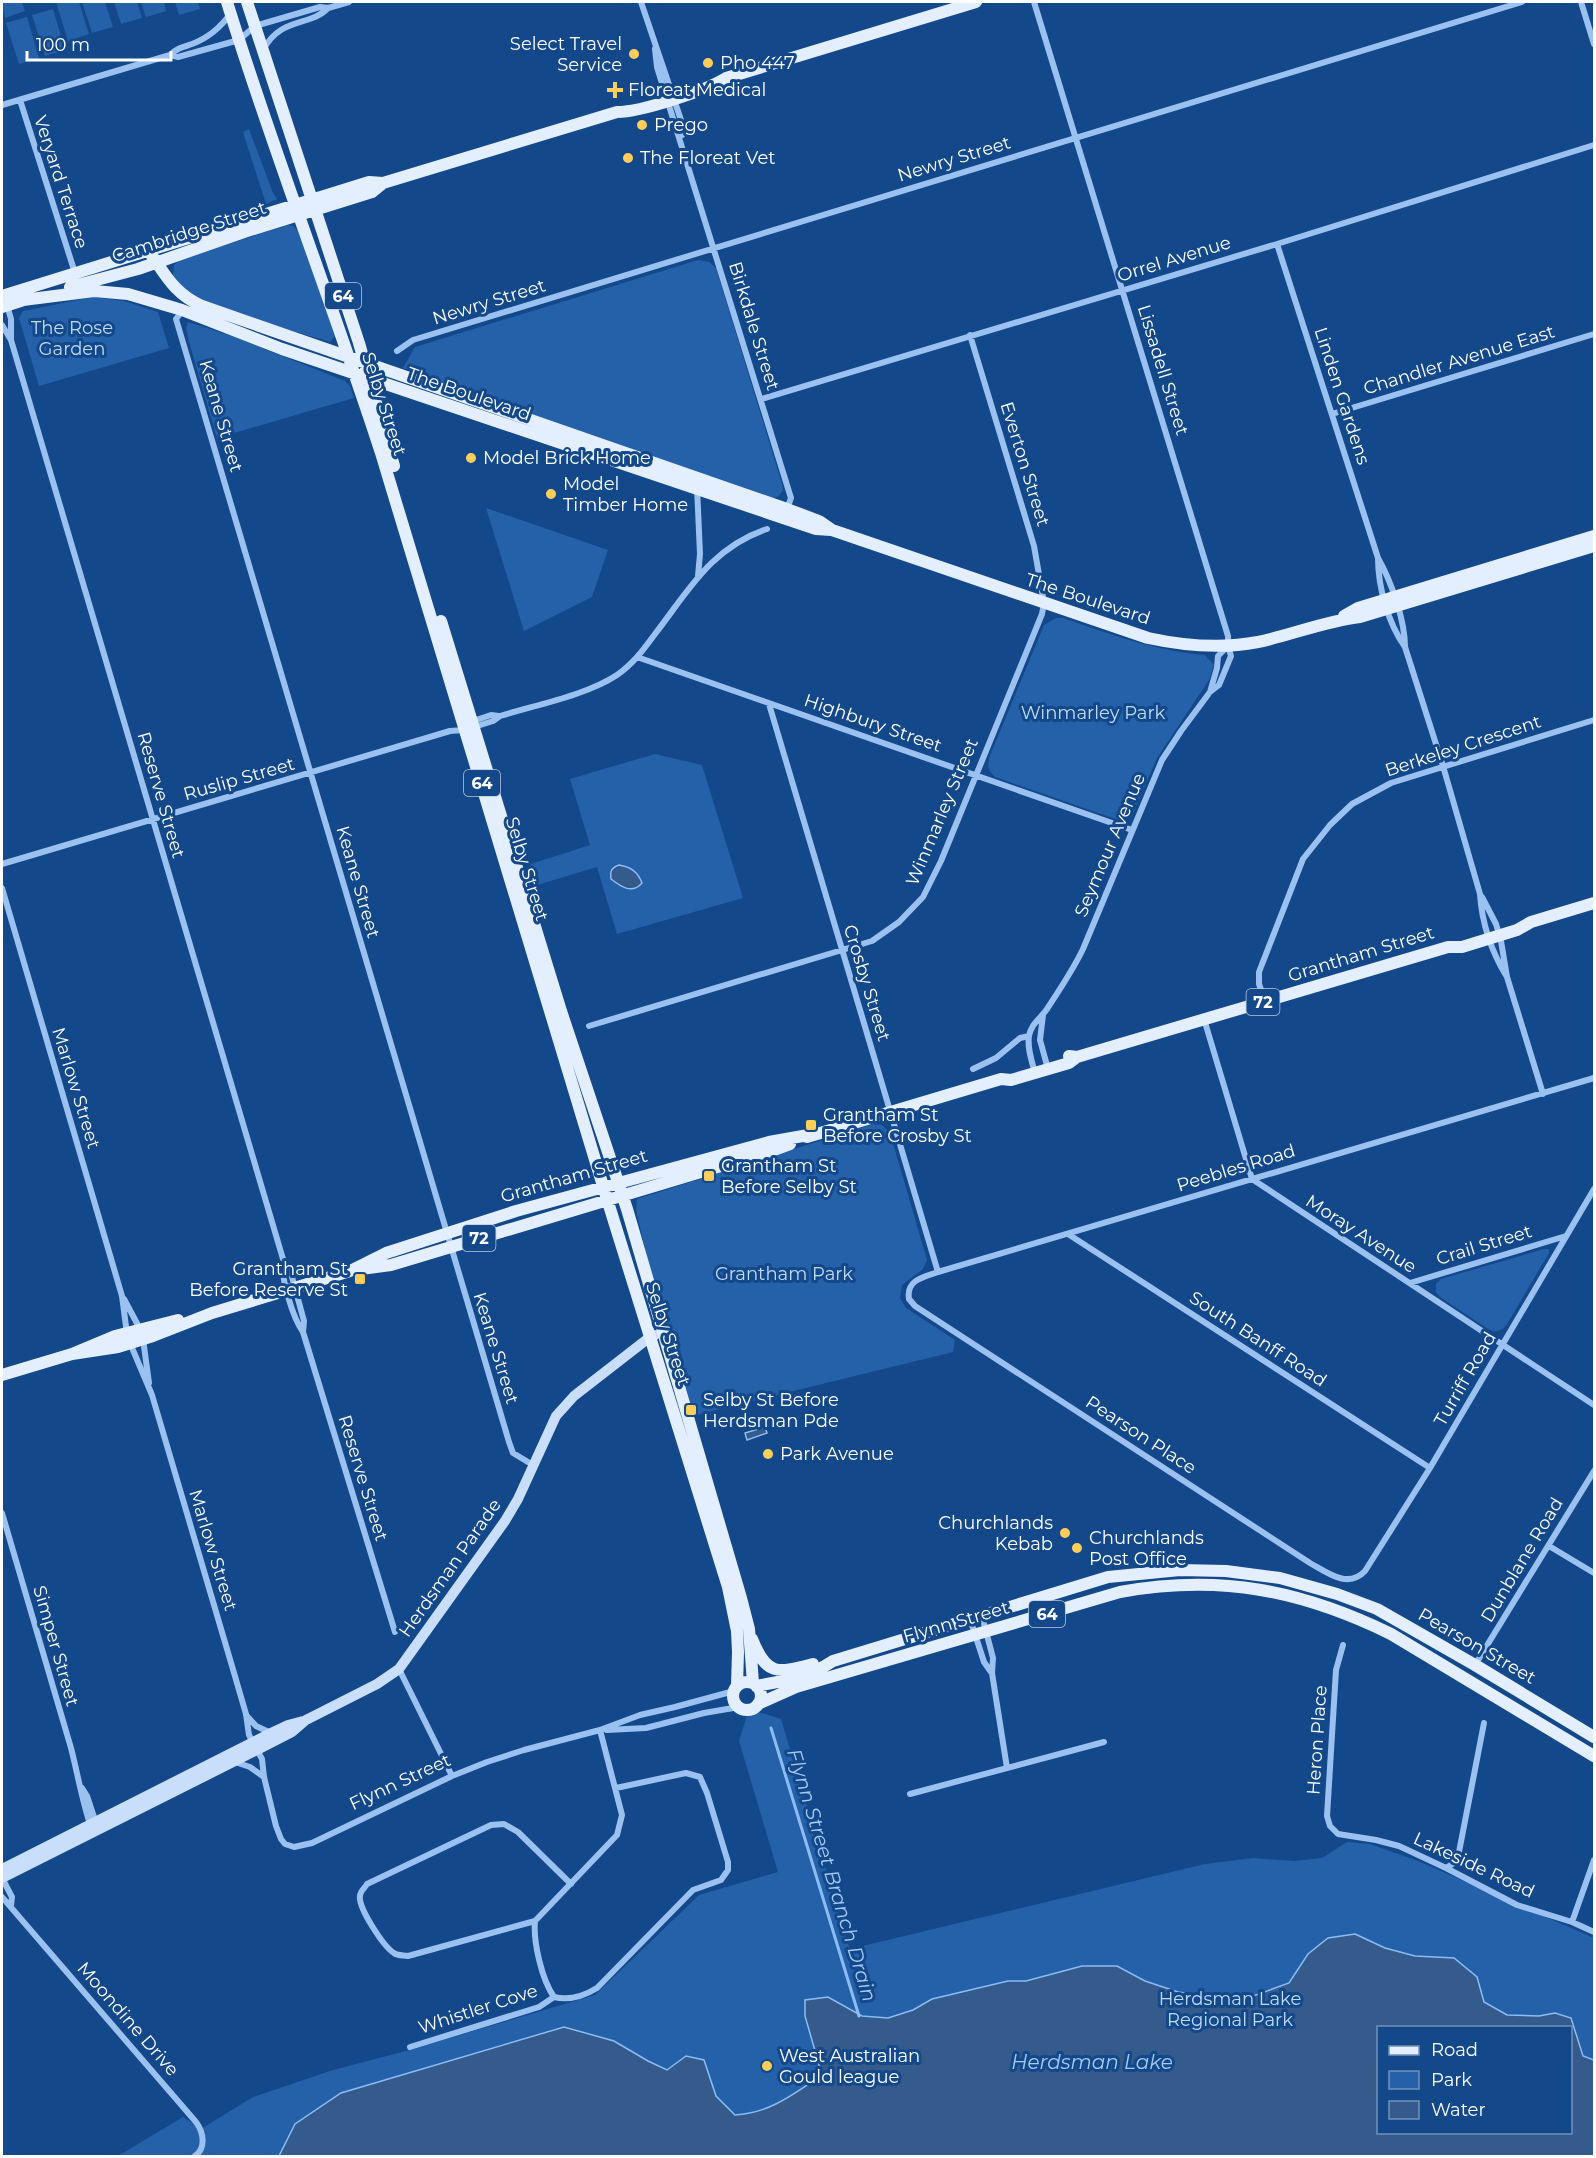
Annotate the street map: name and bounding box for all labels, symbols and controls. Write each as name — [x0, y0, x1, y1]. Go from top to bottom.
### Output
scale bar — [27, 24, 171, 62]
place label: Select Travel Service — [510, 33, 622, 76]
text: 100 m — [36, 34, 90, 56]
marker: Select Travel Service — [627, 47, 641, 61]
place label: Pho 447 — [720, 52, 795, 74]
marker: Pho 447 — [701, 56, 715, 70]
place label: Floreat Medical — [628, 79, 766, 101]
marker: Floreat Medical — [606, 81, 624, 99]
street label: Veryard Terrace — [29, 113, 93, 251]
place label: Prego — [654, 114, 708, 136]
marker: Prego — [635, 118, 649, 132]
street label: Newry Street — [895, 131, 1013, 187]
place label: The Floreat Vet — [640, 147, 776, 169]
marker: The Floreat Vet — [621, 151, 635, 165]
street label: Cambridge Street — [109, 197, 269, 267]
street label: Orrel Avenue — [1115, 231, 1234, 287]
street label: Birkdale Street — [724, 259, 784, 393]
street label: Newry Street — [430, 274, 548, 330]
road number: 64 — [325, 283, 361, 309]
street label: Lissadell Street — [1133, 302, 1193, 438]
park label: The Rose Garden — [31, 317, 113, 360]
street label: Chandler Avenue East — [1361, 320, 1557, 400]
street label: Linden Gardens — [1309, 325, 1375, 468]
street label: Selby Street — [357, 349, 411, 459]
street label: Keane Street — [194, 357, 248, 475]
street label: The Boulevard — [404, 362, 534, 426]
street label: Everton Street — [996, 399, 1054, 529]
place label: Model Brick Home — [483, 447, 651, 469]
marker: Model Brick Home — [464, 451, 478, 465]
place label: Model Timber Home — [563, 473, 688, 516]
marker: Model Timber Home — [544, 487, 558, 501]
street label: The Boulevard — [1023, 568, 1153, 630]
street label: Highbury Street — [801, 689, 945, 757]
park label: Winmarley Park — [1021, 702, 1166, 724]
street label: Berkeley Crescent — [1382, 710, 1544, 782]
street label: Reserve Street — [132, 729, 190, 861]
street label: Winmarley Street — [901, 735, 983, 889]
street label: Ruslip Street — [181, 753, 297, 805]
road number: 64 — [464, 770, 500, 796]
street label: Seymour Avenue — [1070, 770, 1150, 920]
street label: Selby Street — [501, 814, 553, 924]
street label: Keane Street — [331, 823, 385, 941]
street label: Grantham Street — [1285, 921, 1437, 987]
street label: Crosby Street — [839, 922, 895, 1044]
road number: 72 — [1246, 989, 1280, 1015]
street label: Marlow Street — [47, 1025, 105, 1151]
place label: Grantham St Before Crosby St — [823, 1104, 972, 1147]
marker: Grantham St Before Crosby St — [804, 1118, 818, 1132]
street label: Peebles Road — [1174, 1140, 1298, 1196]
street label: Grantham Street — [498, 1145, 650, 1207]
place label: Grantham St Before Selby St — [721, 1155, 857, 1198]
marker: Grantham St Before Selby St — [702, 1169, 716, 1183]
street label: Moray Avenue — [1301, 1190, 1421, 1278]
street label: Crail Street — [1434, 1220, 1534, 1270]
road number: 72 — [462, 1225, 496, 1251]
place label: Grantham St Before Reserve St — [189, 1258, 348, 1301]
park label: Grantham Park — [715, 1263, 853, 1285]
marker: Grantham St Before Reserve St — [353, 1272, 367, 1286]
street label: Selby Street — [641, 1279, 695, 1389]
street label: South Banff Road — [1185, 1286, 1331, 1392]
street label: Keane Street — [469, 1289, 523, 1407]
street label: Turriff Road — [1429, 1328, 1501, 1430]
place label: Selby St Before Herdsman Pde — [703, 1389, 839, 1432]
street label: Pearson Place — [1082, 1391, 1200, 1479]
marker: Selby St Before Herdsman Pde — [684, 1403, 698, 1417]
street label: Reserve Street — [333, 1412, 393, 1544]
place label: Park Avenue — [780, 1443, 894, 1465]
marker: Park Avenue — [761, 1447, 775, 1461]
street label: Marlow Street — [184, 1487, 242, 1613]
street label: Dunblane Road — [1476, 1494, 1568, 1626]
street label: Herdsman Parade — [394, 1495, 506, 1641]
place label: Churchlands Kebab — [938, 1512, 1053, 1555]
marker: Churchlands Kebab — [1058, 1526, 1072, 1540]
place label: Churchlands Post Office — [1089, 1527, 1204, 1570]
marker: Churchlands Post Office — [1070, 1541, 1084, 1555]
street label: Simper Street — [28, 1583, 84, 1709]
street label: Flynn Street — [900, 1596, 1012, 1648]
road number: 64 — [1029, 1601, 1065, 1627]
street label: Pearson Street — [1414, 1603, 1540, 1689]
street label: Heron Place — [1302, 1684, 1332, 1796]
water label: Flynn Street Branch Drain — [782, 1746, 882, 2004]
street label: Flynn Street — [346, 1749, 454, 1815]
street label: Lakeside Road — [1410, 1827, 1538, 1903]
street label: Moondine Drive — [72, 1957, 184, 2081]
street label: Whistler Cove — [416, 1979, 541, 2039]
park label: Herdsman Lake Regional Park — [1159, 1988, 1301, 2031]
legend — [1377, 2026, 1572, 2134]
text: Road — [1431, 2039, 1478, 2061]
place label: West Australian Gould league — [779, 2045, 920, 2088]
water label: Herdsman Lake — [1011, 2050, 1173, 2074]
marker: West Australian Gould league — [760, 2059, 774, 2073]
text: Park — [1431, 2069, 1472, 2091]
text: Water — [1431, 2099, 1486, 2121]

